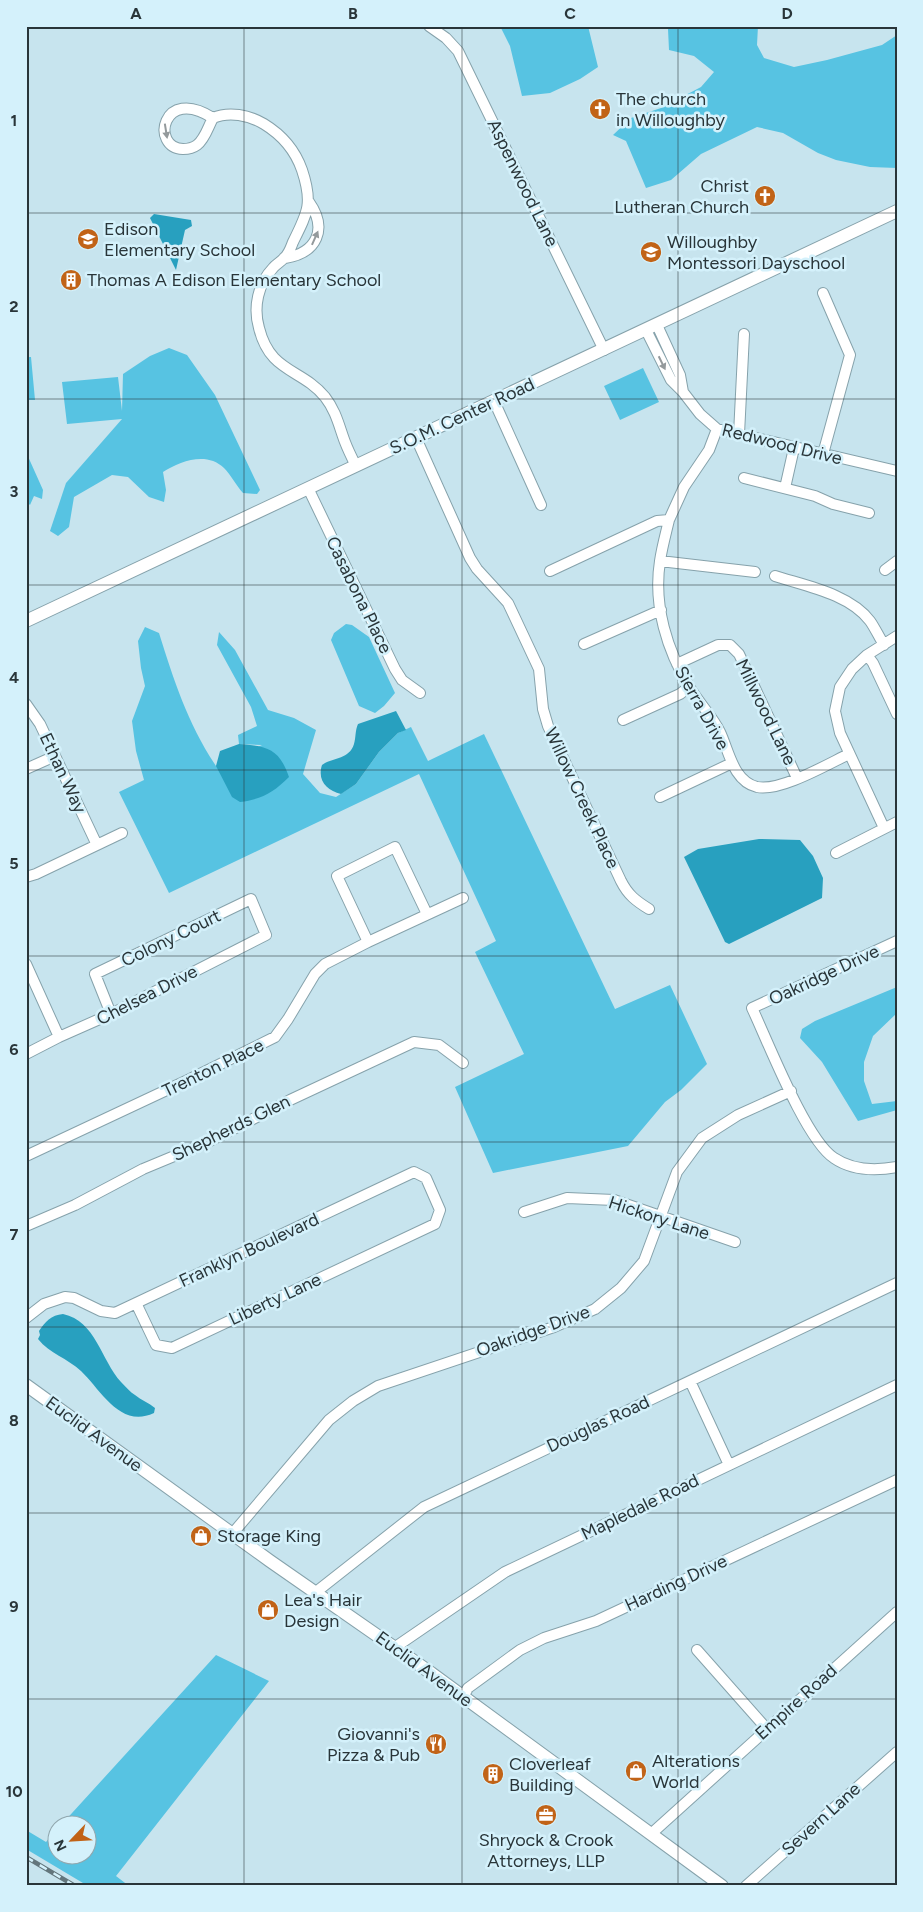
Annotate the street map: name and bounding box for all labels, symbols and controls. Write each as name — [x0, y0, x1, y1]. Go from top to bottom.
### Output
text: A — [130, 4, 142, 23]
text: B — [348, 4, 358, 23]
text: C — [564, 4, 576, 23]
text: D — [781, 4, 793, 23]
place label: The church in Willoughby — [616, 88, 725, 131]
church icon: The church in Willoughby — [588, 97, 612, 121]
text: 1 — [11, 111, 17, 130]
street label: Aspenwood Lane — [483, 116, 563, 251]
one-way arrow — [162, 124, 170, 140]
place label: Christ Lutheran Church — [614, 175, 749, 218]
church icon: Christ Lutheran Church — [753, 184, 777, 208]
place label: Edison Elementary School — [104, 218, 255, 261]
school or university icon: Edison Elementary School — [76, 227, 100, 251]
one-way arrow — [311, 230, 320, 245]
place label: Willoughby Montessori Dayschool — [667, 231, 845, 274]
school or university icon: Willoughby Montessori Dayschool — [639, 240, 663, 264]
building icon: Thomas A Edison Elementary School — [59, 268, 83, 292]
place label: Thomas A Edison Elementary School — [87, 269, 381, 291]
text: 2 — [9, 297, 19, 316]
one-way arrow — [658, 355, 666, 370]
street label: S.O.M. Center Road — [386, 373, 538, 459]
street label: Redwood Drive — [720, 418, 845, 470]
text: 3 — [10, 482, 19, 501]
street label: Casabona Place — [321, 533, 397, 657]
street label: Millwood Lane — [731, 655, 801, 769]
street label: Sierra Drive — [670, 662, 734, 754]
text: 4 — [9, 668, 19, 687]
street label: Willow Creek Place — [540, 724, 624, 872]
street label: Ethan Way — [35, 729, 91, 817]
text: 5 — [9, 854, 19, 873]
street label: Colony Court — [118, 904, 225, 972]
street label: Oakridge Drive — [765, 940, 883, 1010]
street label: Chelsea Drive — [93, 960, 201, 1030]
street label: Trenton Place — [159, 1034, 267, 1102]
text: 6 — [9, 1040, 19, 1059]
street label: Shepherds Glen — [168, 1090, 294, 1166]
street label: Hickory Lane — [606, 1191, 712, 1245]
street label: Franklyn Boulevard — [176, 1208, 322, 1292]
text: 7 — [10, 1225, 19, 1244]
street label: Liberty Lane — [225, 1268, 325, 1330]
street label: Oakridge Drive — [473, 1300, 593, 1362]
street label: Euclid Avenue — [41, 1391, 147, 1477]
street label: Douglas Road — [543, 1391, 653, 1457]
text: 8 — [9, 1411, 19, 1430]
street label: Mapledale Road — [578, 1469, 702, 1545]
shop icon: Storage King — [189, 1524, 213, 1548]
place label: Storage King — [217, 1525, 321, 1547]
street label: Harding Drive — [621, 1550, 731, 1616]
place label: Lea's Hair Design — [284, 1589, 362, 1632]
text: 9 — [9, 1597, 19, 1616]
shop icon: Lea's Hair Design — [256, 1598, 280, 1622]
street label: Euclid Avenue — [371, 1626, 477, 1712]
street label: Empire Road — [751, 1660, 841, 1744]
place label: Giovanni's Pizza & Pub — [327, 1723, 420, 1766]
restaurant icon: Giovanni's Pizza & Pub — [424, 1732, 448, 1756]
place label: Alterations World — [652, 1750, 740, 1793]
place label: Cloverleaf Building — [509, 1753, 591, 1796]
shop icon: Alterations World — [624, 1759, 648, 1783]
building icon: Cloverleaf Building — [481, 1762, 505, 1786]
street label: Severn Lane — [777, 1778, 865, 1860]
text: 10 — [5, 1782, 23, 1801]
office icon: Shryock & Crook Attorneys, LLP — [534, 1803, 558, 1827]
north arrow — [48, 1814, 98, 1864]
place label: Shryock & Crook Attorneys, LLP — [479, 1829, 614, 1872]
text: N — [51, 1837, 71, 1854]

